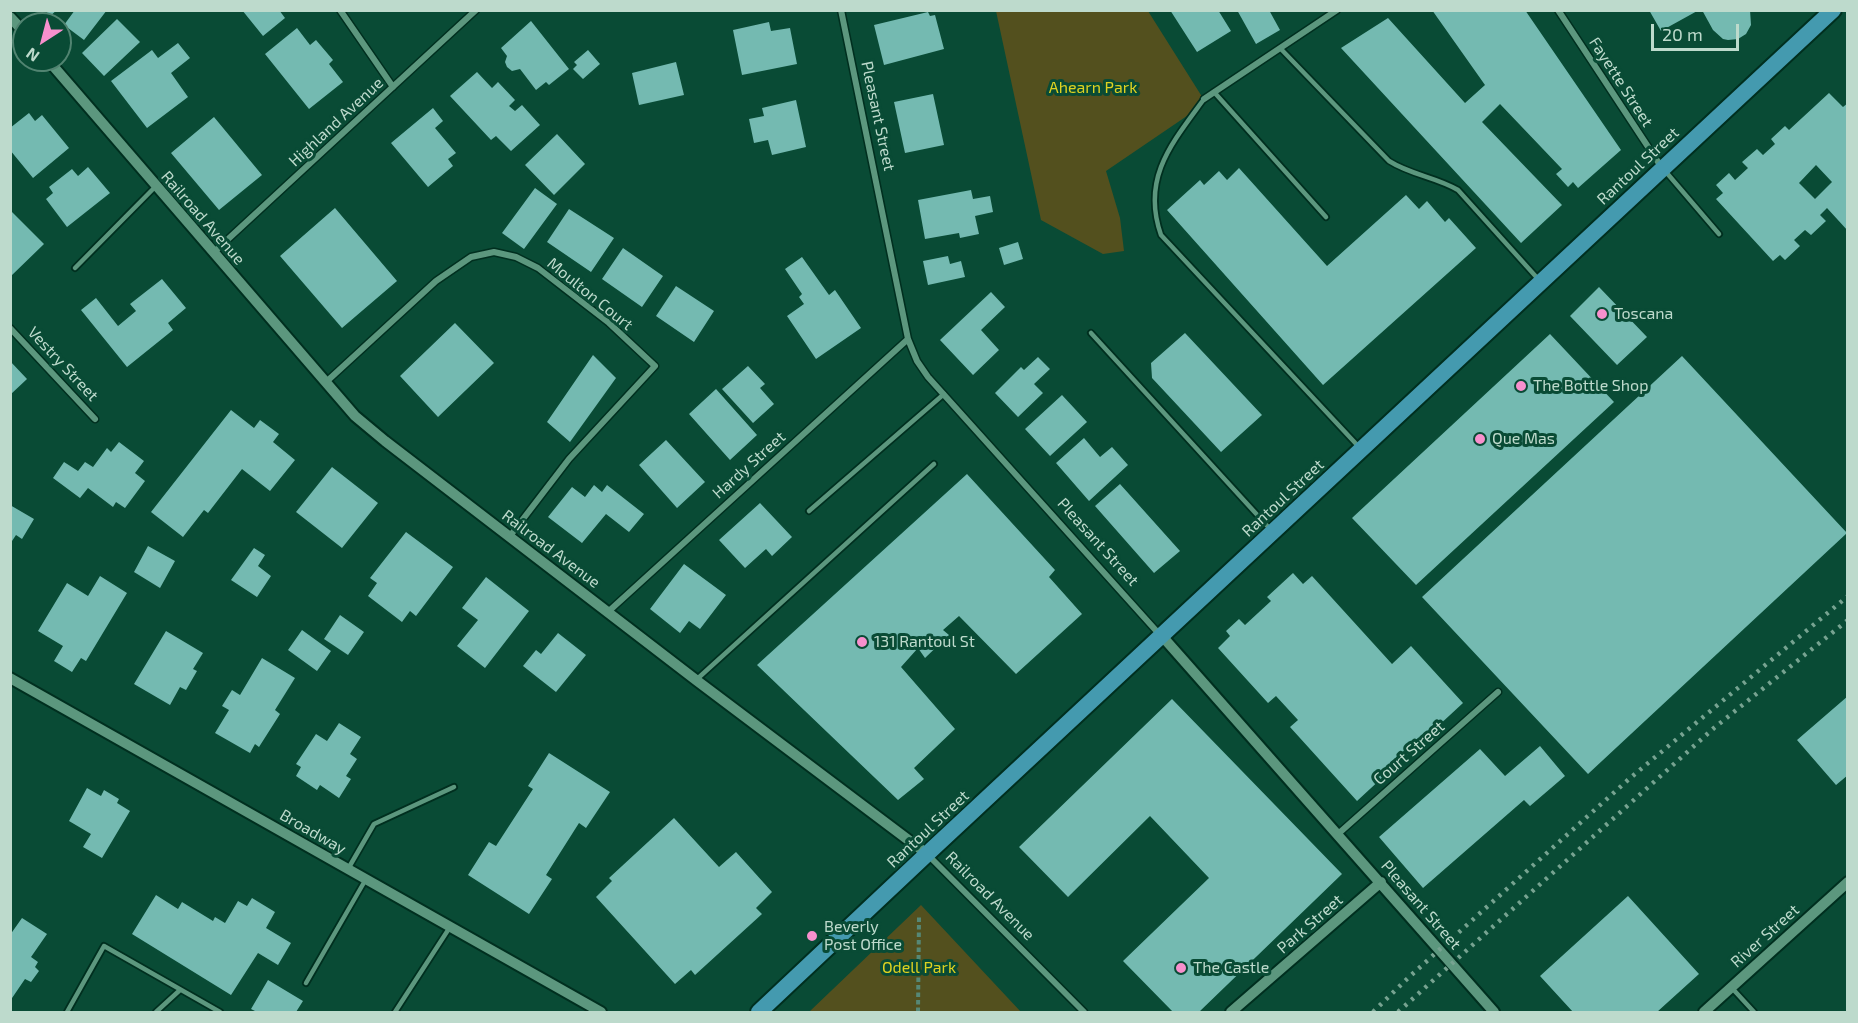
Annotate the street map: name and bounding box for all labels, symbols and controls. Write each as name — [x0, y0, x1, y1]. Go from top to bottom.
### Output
north arrow — [12, 12, 72, 72]
scale bar — [1654, 12, 1742, 50]
text: 20 m — [1662, 23, 1703, 45]
street label: Fayette Street — [1585, 34, 1657, 130]
text: N — [22, 44, 43, 66]
street label: Pleasant Street — [857, 59, 899, 173]
street label: Highland Avenue — [285, 73, 387, 171]
park label: Ahearn Park — [1049, 78, 1137, 98]
street label: Rantoul Street — [1593, 123, 1683, 209]
street label: Railroad Avenue — [157, 167, 249, 269]
street label: Moulton Court — [543, 254, 637, 334]
place label: Toscana — [1614, 304, 1673, 324]
marker: Toscana — [1595, 307, 1609, 321]
street label: Vestry Street — [24, 323, 102, 405]
place label: The Bottle Shop — [1533, 376, 1648, 396]
marker: The Bottle Shop — [1514, 379, 1528, 393]
street label: Hardy Street — [709, 427, 789, 503]
place label: Que Mas — [1492, 429, 1555, 449]
marker: Que Mas — [1473, 432, 1487, 446]
street label: Rantoul Street — [1238, 455, 1328, 541]
street label: Pleasant Street — [1053, 494, 1143, 590]
street label: Railroad Avenue — [498, 506, 604, 592]
place label: 131 Rantoul St — [874, 632, 975, 652]
marker: 131 Rantoul St — [855, 635, 869, 649]
street label: Court Street — [1370, 717, 1448, 789]
street label: Rantoul Street — [883, 786, 973, 872]
street label: Broadway — [276, 805, 350, 859]
street label: Railroad Avenue — [942, 848, 1038, 944]
street label: Pleasant Street — [1377, 856, 1465, 954]
street label: Park Street — [1273, 890, 1347, 958]
street label: River Street — [1727, 900, 1803, 972]
place label: Beverly Post Office — [824, 917, 902, 955]
marker: Beverly Post Office — [805, 929, 819, 943]
park label: Odell Park — [882, 958, 956, 978]
place label: The Castle — [1193, 958, 1269, 978]
marker: The Castle — [1174, 961, 1188, 975]

